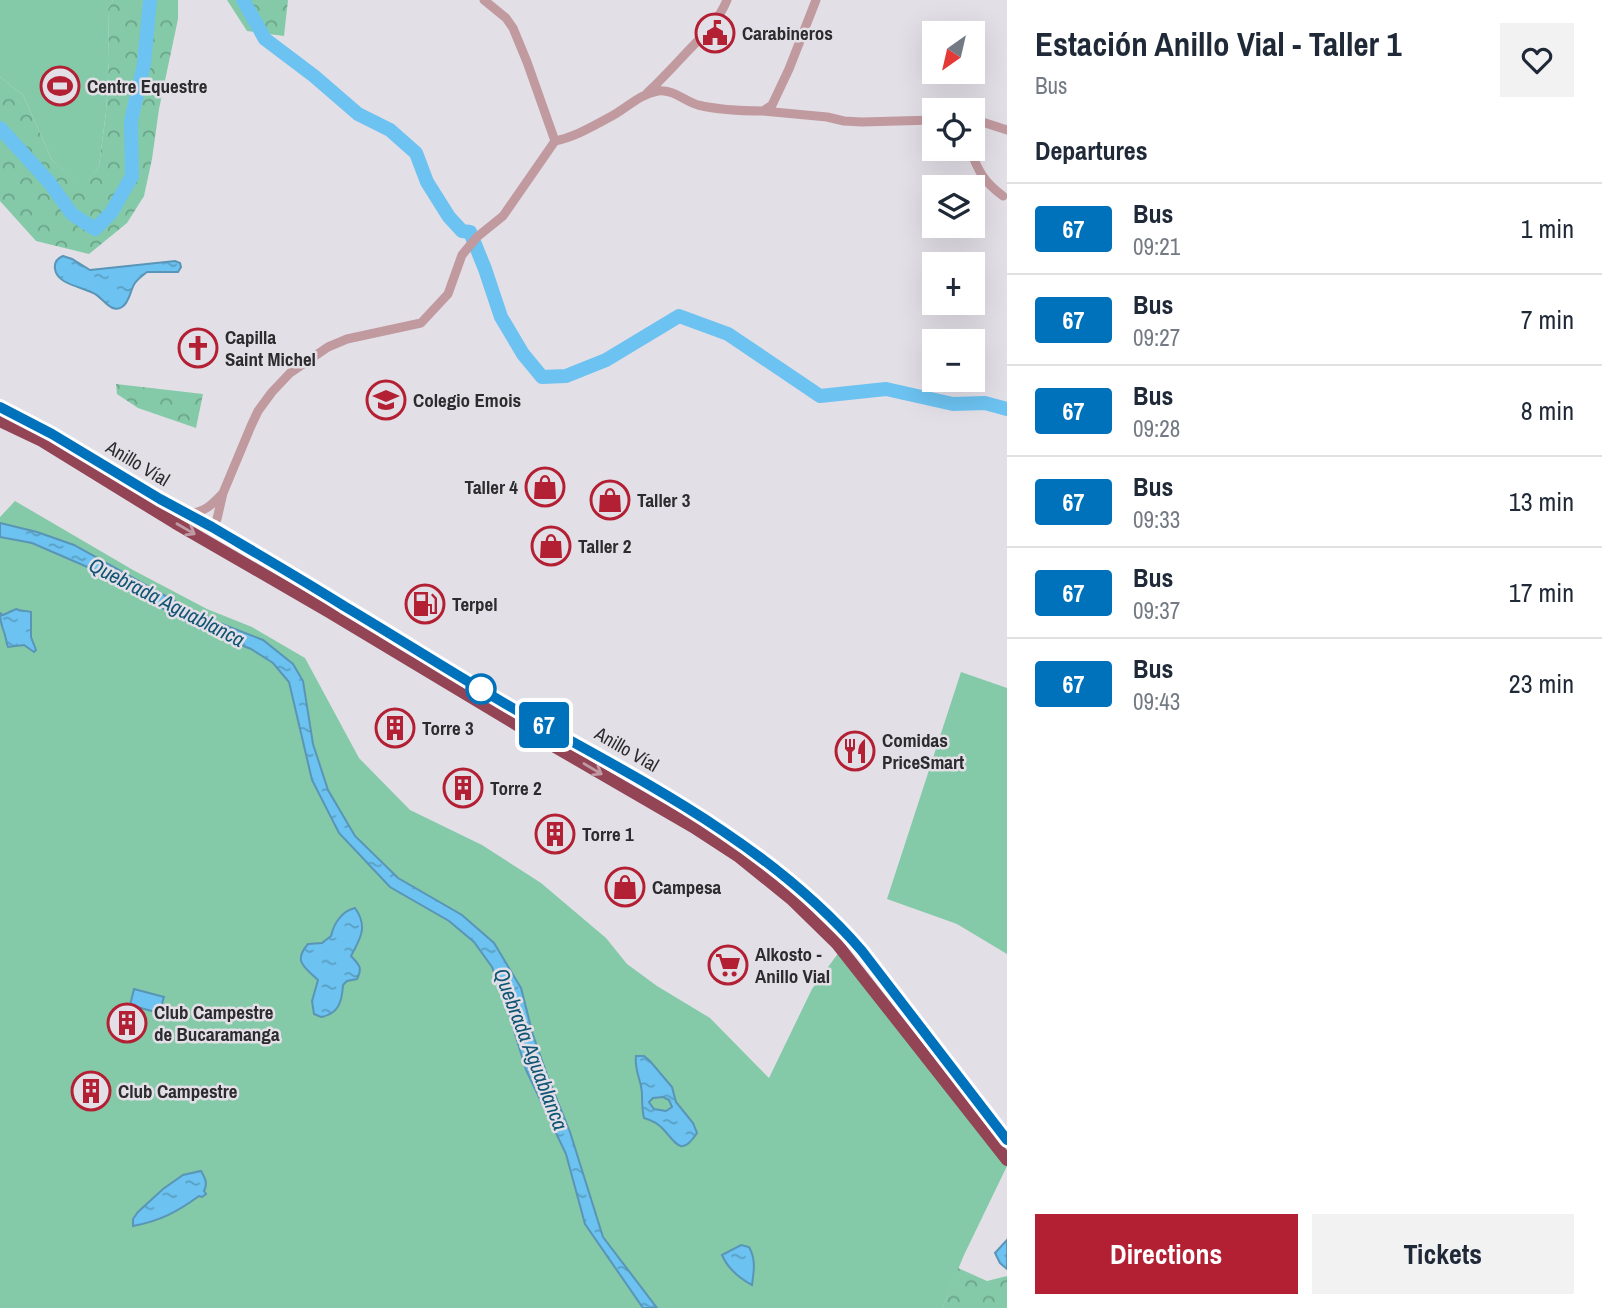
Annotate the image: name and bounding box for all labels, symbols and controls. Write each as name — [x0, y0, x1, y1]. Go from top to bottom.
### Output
public building icon: Carabineros — [694, 12, 736, 54]
place label: Carabineros — [742, 20, 833, 46]
north arrow — [922, 21, 985, 84]
map controls — [922, 21, 985, 392]
text: Estación Anillo Vial - Taller 1 — [1035, 22, 1402, 66]
button: heart — [1500, 23, 1574, 97]
sports icon: Centre Equestre — [39, 65, 81, 107]
text: Bus — [1035, 70, 1068, 101]
place label: Centre Equestre — [87, 73, 208, 99]
button: locate — [922, 98, 985, 161]
text: Departures — [1035, 133, 1148, 168]
button: layers — [922, 175, 985, 238]
text: Bus — [1133, 196, 1173, 231]
text: 1 min — [1521, 211, 1574, 246]
text: 67 — [1063, 213, 1084, 245]
text: 09:21 — [1133, 231, 1180, 262]
button: + — [922, 252, 985, 315]
text: Bus — [1133, 287, 1173, 322]
text: 7 min — [1521, 302, 1574, 337]
text: 67 — [1063, 304, 1084, 336]
text: 09:27 — [1133, 322, 1180, 353]
place label: Capilla Saint Michel — [225, 324, 316, 372]
church icon: Capilla Saint Michel — [177, 327, 219, 369]
button: − — [922, 329, 985, 392]
text: Bus — [1133, 378, 1173, 413]
school or university icon: Colegio Emois — [365, 379, 407, 421]
place label: Colegio Emois — [413, 387, 521, 413]
text: 8 min — [1521, 393, 1574, 428]
text: 67 — [1063, 395, 1084, 427]
text: 09:28 — [1133, 413, 1180, 444]
street label: Anillo Víal — [100, 433, 175, 492]
shop icon: Taller 4 — [524, 466, 566, 508]
text: Bus — [1133, 469, 1173, 504]
place label: Taller 4 — [465, 474, 518, 500]
shop icon: Taller 3 — [589, 479, 631, 521]
text: 13 min — [1509, 484, 1574, 519]
text: 67 — [1063, 486, 1084, 518]
place label: Taller 3 — [637, 487, 691, 513]
text: 09:33 — [1133, 504, 1180, 535]
one-way arrow — [175, 522, 195, 536]
shop icon: Taller 2 — [530, 525, 572, 567]
place label: Taller 2 — [578, 533, 632, 559]
water label: Quebrada Aguablanca — [84, 550, 250, 654]
text: Bus — [1133, 560, 1173, 595]
text: 17 min — [1509, 575, 1574, 610]
text: 67 — [1063, 577, 1084, 609]
fuel station icon: Terpel — [404, 583, 446, 625]
place label: Terpel — [452, 591, 498, 617]
text: 09:37 — [1133, 595, 1180, 626]
text: Bus — [1133, 651, 1173, 686]
text: 23 min — [1509, 666, 1574, 701]
text: 67 — [1063, 668, 1084, 700]
unlabelled marker — [466, 674, 496, 704]
text: 09:43 — [1133, 686, 1180, 717]
line badge: 67 — [512, 702, 576, 748]
building icon: Torre 3 — [374, 707, 416, 749]
text: 67 — [533, 709, 555, 741]
place label: Torre 3 — [422, 715, 474, 741]
street label: Anillo Víal — [589, 720, 664, 778]
place label: Comidas PriceSmart — [882, 727, 964, 775]
restaurant icon: Comidas PriceSmart — [834, 730, 876, 772]
one-way arrow — [583, 762, 603, 776]
building icon: Torre 2 — [442, 767, 484, 809]
place label: Torre 2 — [490, 775, 542, 801]
building icon: Torre 1 — [534, 813, 576, 855]
place label: Torre 1 — [582, 821, 634, 847]
shop icon: Campesa — [604, 866, 646, 908]
place label: Campesa — [652, 874, 722, 900]
place label: Alkosto - Anillo Vial — [755, 941, 830, 989]
supermarket icon: Alkosto - Anillo Vial — [707, 944, 749, 986]
water label: Quebrada Aguablanca — [487, 964, 575, 1134]
place label: Club Campestre de Bucaramanga — [154, 999, 280, 1047]
building icon: Club Campestre de Bucaramanga — [106, 1002, 148, 1044]
building icon: Club Campestre — [70, 1070, 112, 1112]
place label: Club Campestre — [118, 1078, 238, 1104]
button: Directions — [1035, 1214, 1298, 1294]
button: Tickets — [1312, 1214, 1574, 1294]

